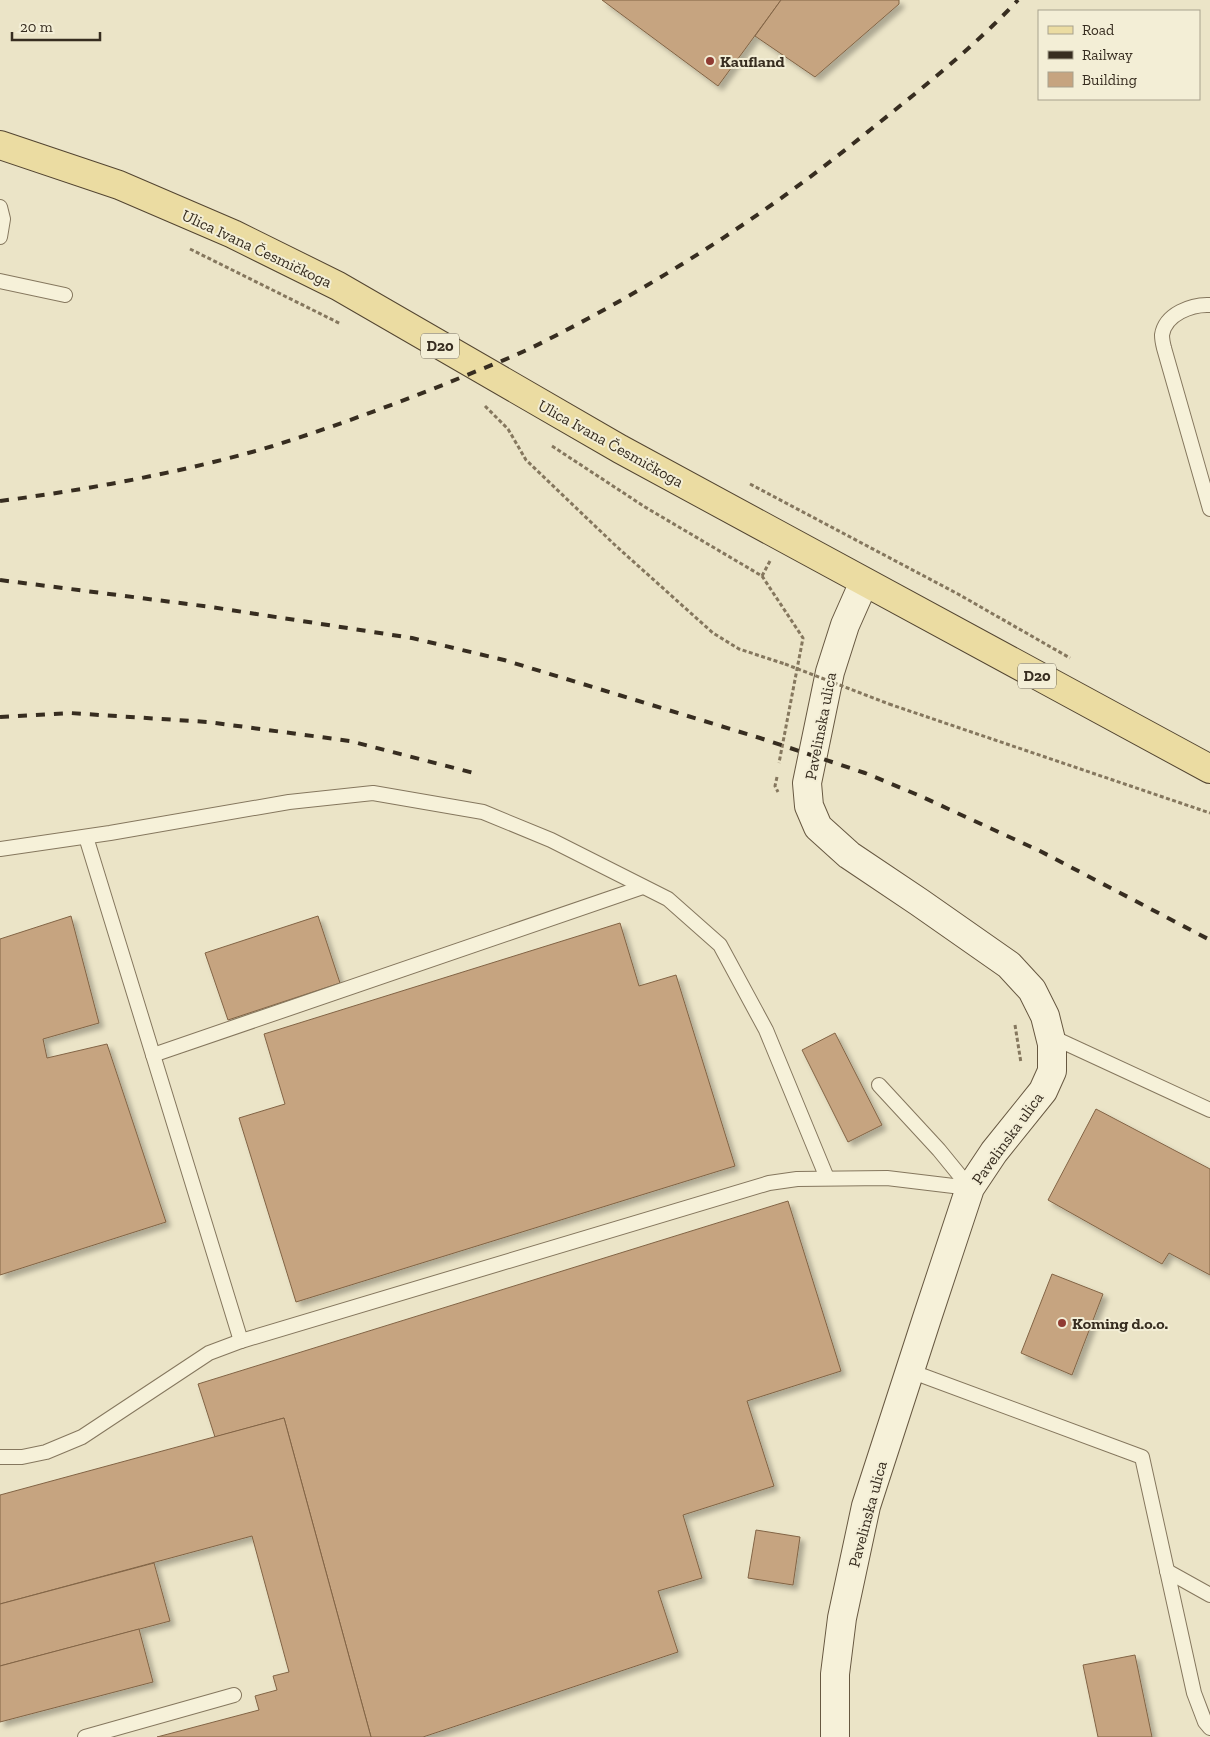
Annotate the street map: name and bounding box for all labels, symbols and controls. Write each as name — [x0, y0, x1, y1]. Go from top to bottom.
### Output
scale bar — [12, 10, 100, 42]
legend — [1038, 10, 1200, 100]
text: 20 m — [20, 18, 53, 36]
text: Road — [1082, 21, 1115, 39]
text: Railway — [1082, 46, 1133, 64]
place label: Kaufland — [720, 52, 785, 71]
marker: Kaufland — [704, 55, 716, 67]
text: Building — [1082, 71, 1137, 89]
street label: Ulica Ivana Česmičkoga — [179, 205, 335, 292]
road number: D20 — [421, 334, 459, 358]
street label: Ulica Ivana Česmičkoga — [535, 396, 687, 491]
road number: D20 — [1018, 664, 1056, 688]
street label: Pavelinska ulica — [801, 670, 840, 782]
street label: Pavelinska ulica — [968, 1088, 1047, 1188]
place label: Koming d.o.o. — [1072, 1314, 1169, 1333]
marker: Koming d.o.o. — [1056, 1317, 1068, 1329]
street label: Pavelinska ulica — [844, 1459, 891, 1569]

